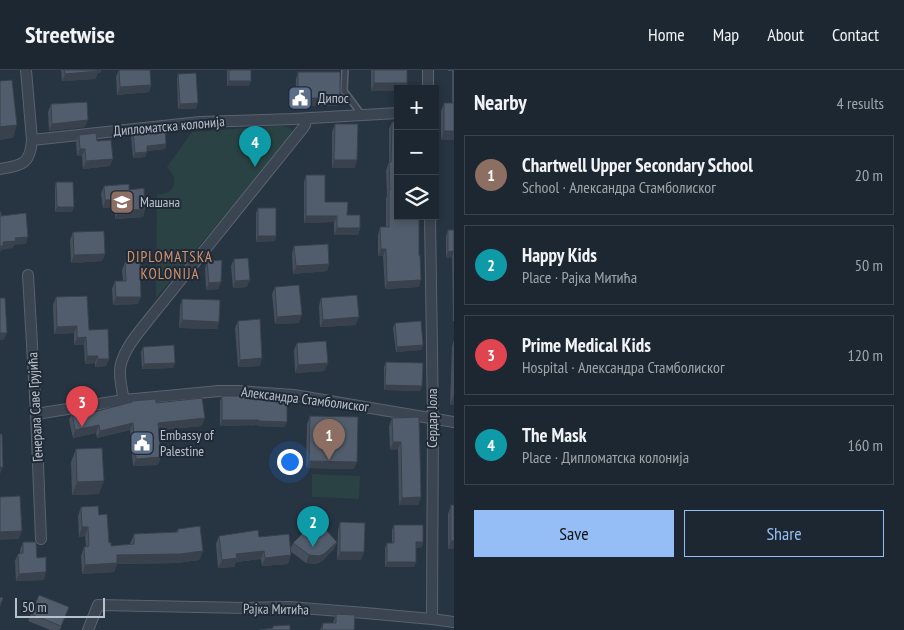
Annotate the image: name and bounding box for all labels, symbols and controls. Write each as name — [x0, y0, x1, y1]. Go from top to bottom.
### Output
text: Streetwise — [25, 19, 115, 50]
text: Home — [648, 23, 685, 46]
text: Map — [713, 23, 739, 46]
text: About — [767, 23, 804, 46]
text: Contact — [832, 23, 879, 46]
public building icon: Дипос — [287, 85, 313, 111]
map controls — [394, 85, 439, 220]
button: + — [394, 85, 439, 130]
place label: Дипос — [318, 89, 349, 107]
text: Nearby — [474, 89, 527, 116]
text: 4 results — [837, 93, 884, 113]
street label: Дипломатска колонија — [113, 112, 225, 140]
pin: 4 — [239, 126, 271, 167]
button: − — [394, 130, 439, 175]
text: Chartwell Upper Secondary School — [522, 153, 753, 177]
text: 1 — [487, 165, 495, 185]
text: 20 m — [855, 165, 883, 185]
button: layers — [394, 175, 439, 220]
text: School · Александра Стамболиског — [522, 177, 716, 197]
school or university icon: Машана — [109, 189, 135, 215]
place label: Машана — [140, 193, 180, 211]
text: Happy Kids — [522, 243, 597, 267]
district label: DIPLOMATSKA KOLONIJA — [127, 247, 213, 283]
text: 2 — [487, 255, 495, 275]
text: 50 m — [855, 255, 883, 275]
text: Place · Рајка Митића — [522, 267, 637, 287]
text: Prime Medical Kids — [522, 333, 651, 357]
text: 3 — [487, 345, 495, 365]
text: 120 m — [848, 345, 883, 365]
street label: Генерала Саве Грујића — [23, 352, 47, 462]
text: Hospital · Александра Стамболиског — [522, 357, 725, 377]
street label: Александра Стамболиског — [240, 382, 371, 416]
pin: 3 — [66, 386, 98, 427]
street label: Сердар Јола — [423, 388, 441, 448]
pin: 1 — [313, 419, 345, 460]
text: The Mask — [522, 423, 587, 447]
place label: Embassy of Palestine — [160, 426, 214, 460]
public building icon: Embassy of Palestine — [129, 430, 155, 456]
text: 4 — [487, 435, 495, 455]
text: 160 m — [848, 435, 883, 455]
text: Place · Дипломатска колонија — [522, 447, 689, 467]
your location — [277, 449, 303, 475]
pin: 2 — [297, 506, 329, 547]
button: Save — [474, 510, 674, 557]
button: Share — [684, 510, 884, 557]
scale bar — [15, 595, 105, 618]
text: 50 m — [22, 598, 47, 616]
street label: Рајка Митића — [243, 599, 309, 619]

